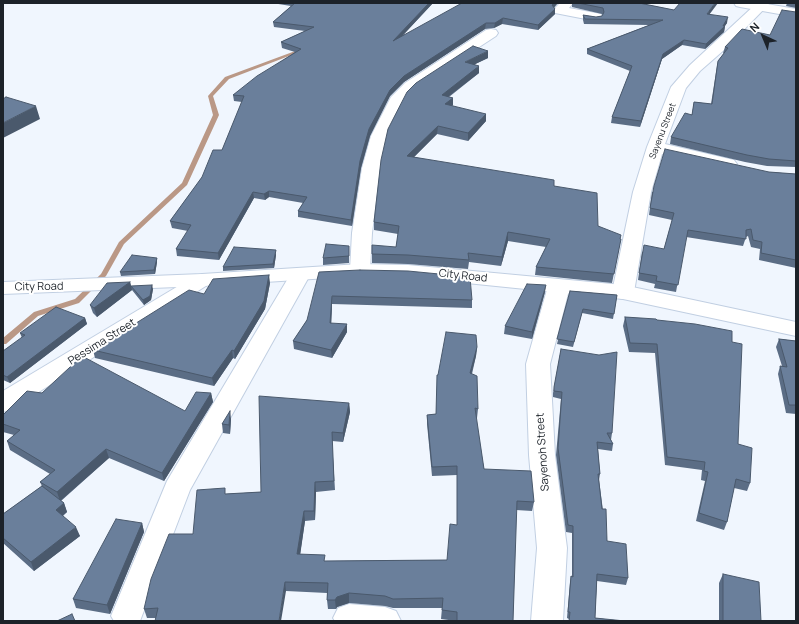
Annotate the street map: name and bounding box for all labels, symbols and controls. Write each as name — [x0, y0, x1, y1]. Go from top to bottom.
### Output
north arrow — [743, 16, 783, 56]
text: N — [746, 19, 762, 35]
street label: Sayenu Street — [647, 102, 679, 160]
street label: City Road — [438, 267, 488, 285]
street label: City Road — [15, 280, 63, 294]
street label: Pessima Street — [66, 316, 138, 368]
street label: Sayenoh Street — [534, 412, 552, 492]

